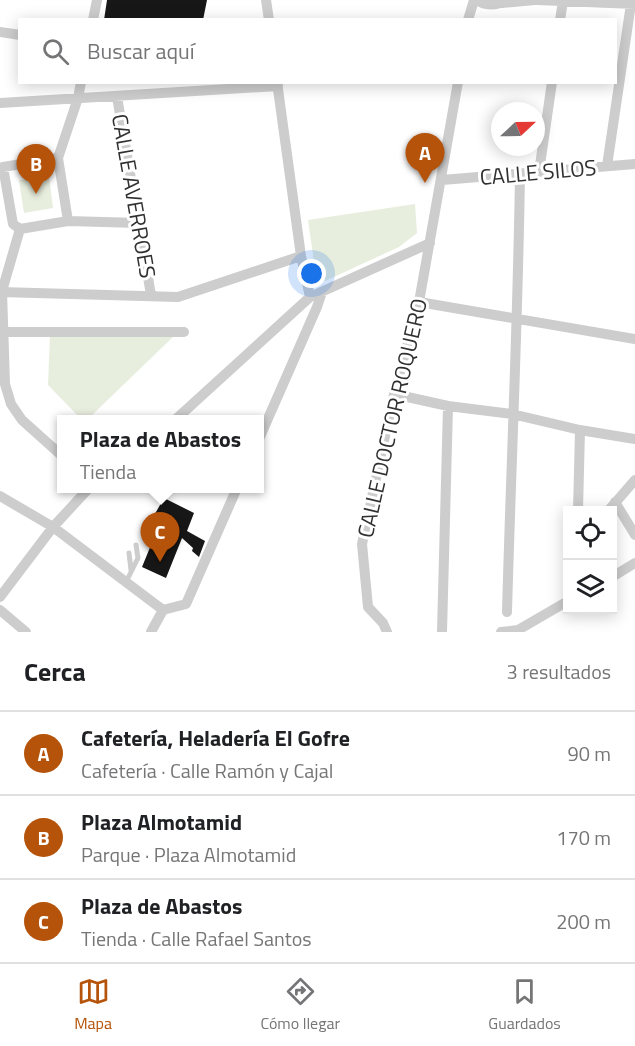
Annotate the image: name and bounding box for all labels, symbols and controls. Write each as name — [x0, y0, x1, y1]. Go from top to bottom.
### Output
search box — [18, 18, 617, 84]
text: Buscar aquí — [87, 34, 195, 68]
icon: search — [39, 35, 72, 68]
north arrow — [491, 102, 545, 156]
street label: CALLE AVERROES — [103, 111, 165, 281]
pin: A — [406, 134, 444, 183]
pin: B — [16, 144, 56, 194]
street label: CALLE SILOS — [478, 150, 598, 194]
your location — [297, 259, 326, 288]
street label: CALLE DOCTOR ROQUERO — [348, 295, 436, 541]
popup — [57, 415, 264, 493]
text: Plaza de Abastos — [80, 422, 241, 456]
text: Tienda — [80, 456, 136, 487]
map controls — [563, 506, 617, 614]
button: locate — [563, 506, 617, 560]
pin: C — [140, 512, 180, 562]
button: layers — [563, 560, 617, 614]
text: Cerca — [24, 652, 86, 691]
text: 3 resultados — [507, 656, 611, 687]
text: Cafetería, Heladería El Gofre — [81, 721, 350, 755]
text: A — [37, 738, 50, 769]
text: 90 m — [567, 738, 611, 769]
text: Cafetería · Calle Ramón y Cajal — [81, 755, 333, 786]
text: Plaza Almotamid — [81, 805, 242, 839]
text: B — [37, 822, 50, 853]
text: 170 m — [556, 822, 611, 853]
text: Parque · Plaza Almotamid — [81, 839, 296, 870]
text: Plaza de Abastos — [81, 889, 242, 923]
text: C — [38, 906, 49, 937]
text: 200 m — [556, 906, 611, 937]
text: Tienda · Calle Rafael Santos — [81, 923, 312, 954]
tab: Mapa — [74, 975, 112, 1035]
tab: Cómo llegar — [260, 975, 340, 1035]
tab: Guardados — [488, 975, 561, 1035]

